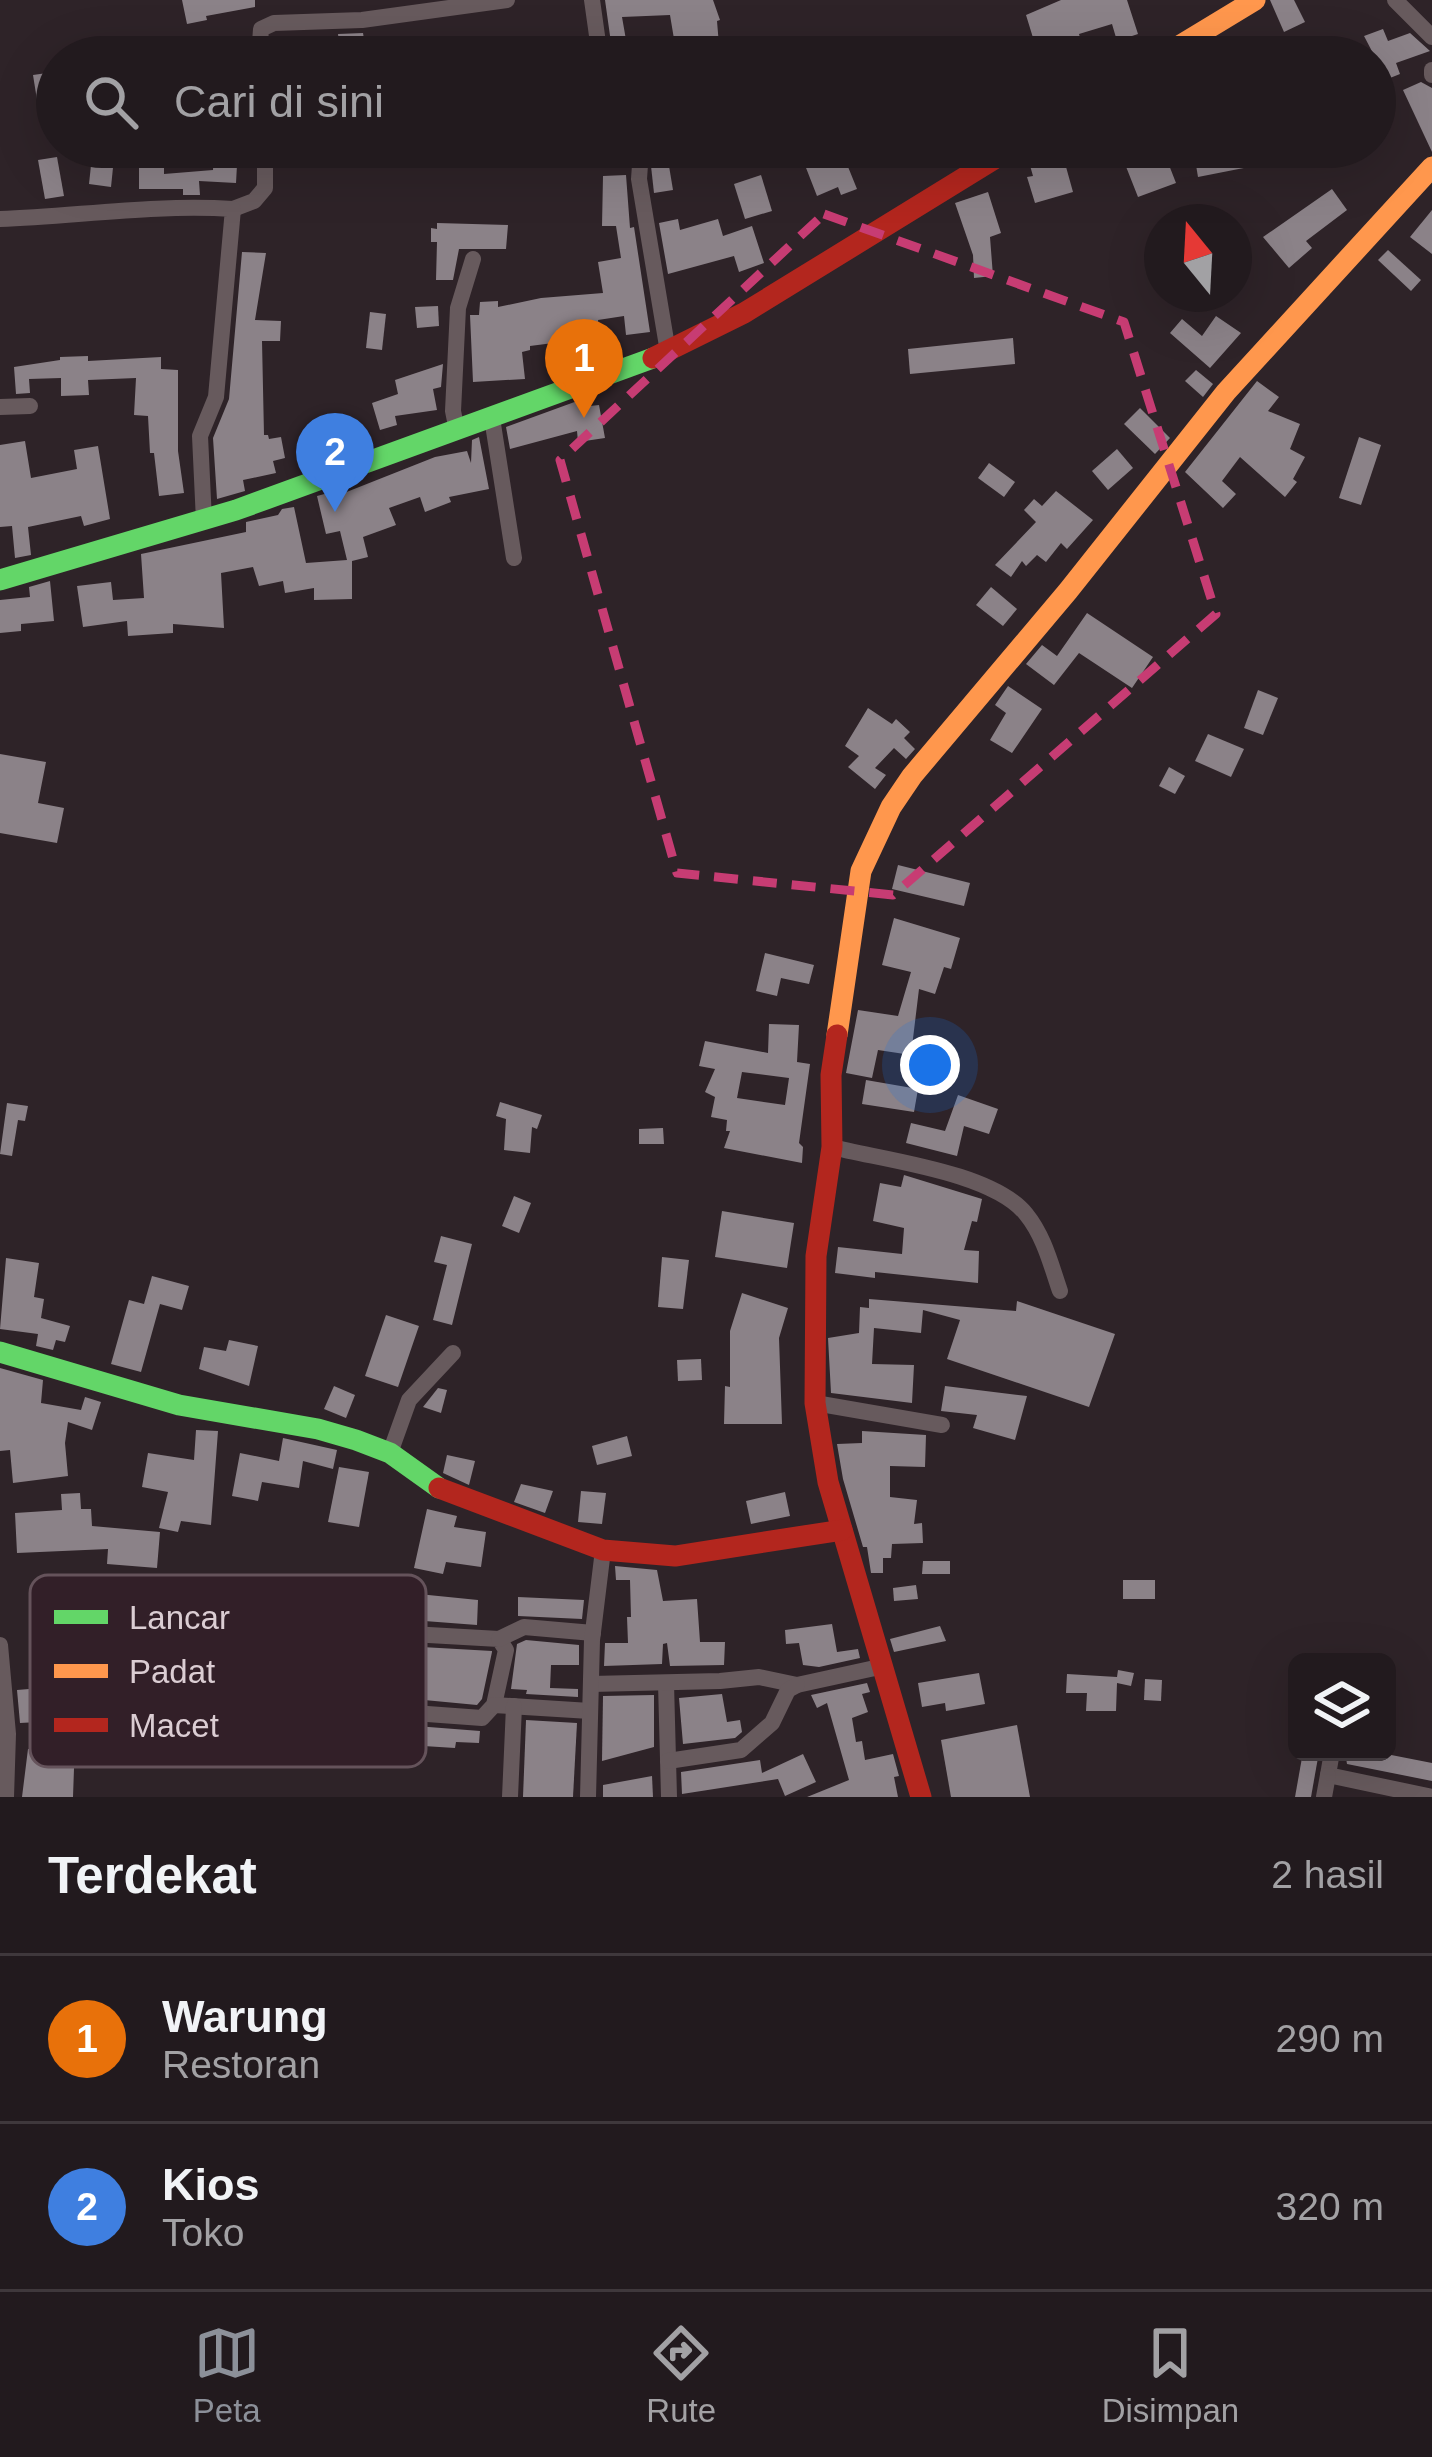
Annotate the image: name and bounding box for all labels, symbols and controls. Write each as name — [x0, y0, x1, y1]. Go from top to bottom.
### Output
search box — [36, 36, 1396, 168]
icon: search — [78, 69, 144, 135]
text: Cari di sini — [174, 76, 384, 127]
north arrow — [1144, 204, 1252, 312]
pin: 1 — [545, 319, 623, 418]
pin: 2 — [296, 413, 374, 512]
your location — [900, 1035, 960, 1095]
legend — [30, 1575, 426, 1767]
text: Lancar — [129, 1599, 230, 1636]
text: Padat — [129, 1653, 215, 1690]
map controls — [1288, 1653, 1396, 1761]
button: layers — [1288, 1653, 1396, 1761]
text: Macet — [129, 1707, 219, 1744]
text: Terdekat — [48, 1847, 257, 1904]
text: 2 hasil — [1271, 1853, 1384, 1896]
text: Warung — [162, 1991, 328, 2042]
text: 1 — [76, 2017, 98, 2060]
text: 290 m — [1276, 2017, 1384, 2060]
text: Restoran — [162, 2043, 320, 2086]
text: Kios — [162, 2159, 260, 2210]
text: 2 — [76, 2185, 98, 2228]
text: 320 m — [1276, 2185, 1384, 2228]
text: Toko — [162, 2211, 244, 2254]
tab: Peta — [193, 2320, 261, 2430]
tab: Rute — [646, 2320, 716, 2430]
tab: Disimpan — [1102, 2320, 1239, 2430]

